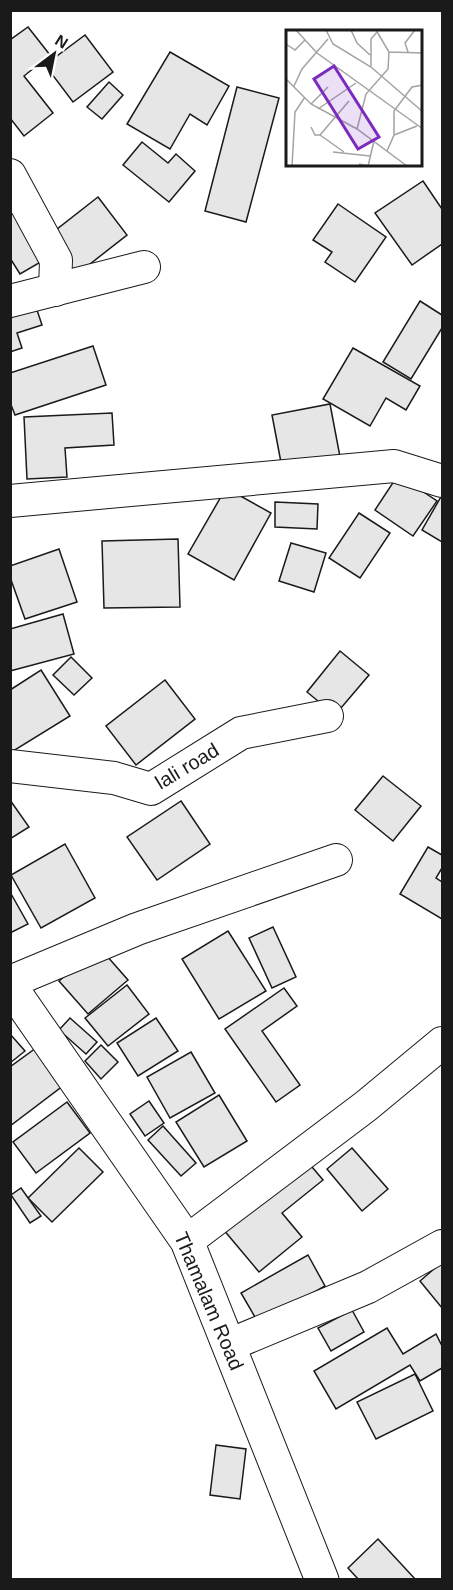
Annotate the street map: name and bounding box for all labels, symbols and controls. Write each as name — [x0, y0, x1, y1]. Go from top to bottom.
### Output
north arrow — [24, 24, 84, 84]
inset map — [286, 30, 423, 166]
text: N — [52, 31, 71, 52]
street label: lali road — [151, 739, 223, 793]
street label: Thamalam Road — [170, 1229, 248, 1373]

